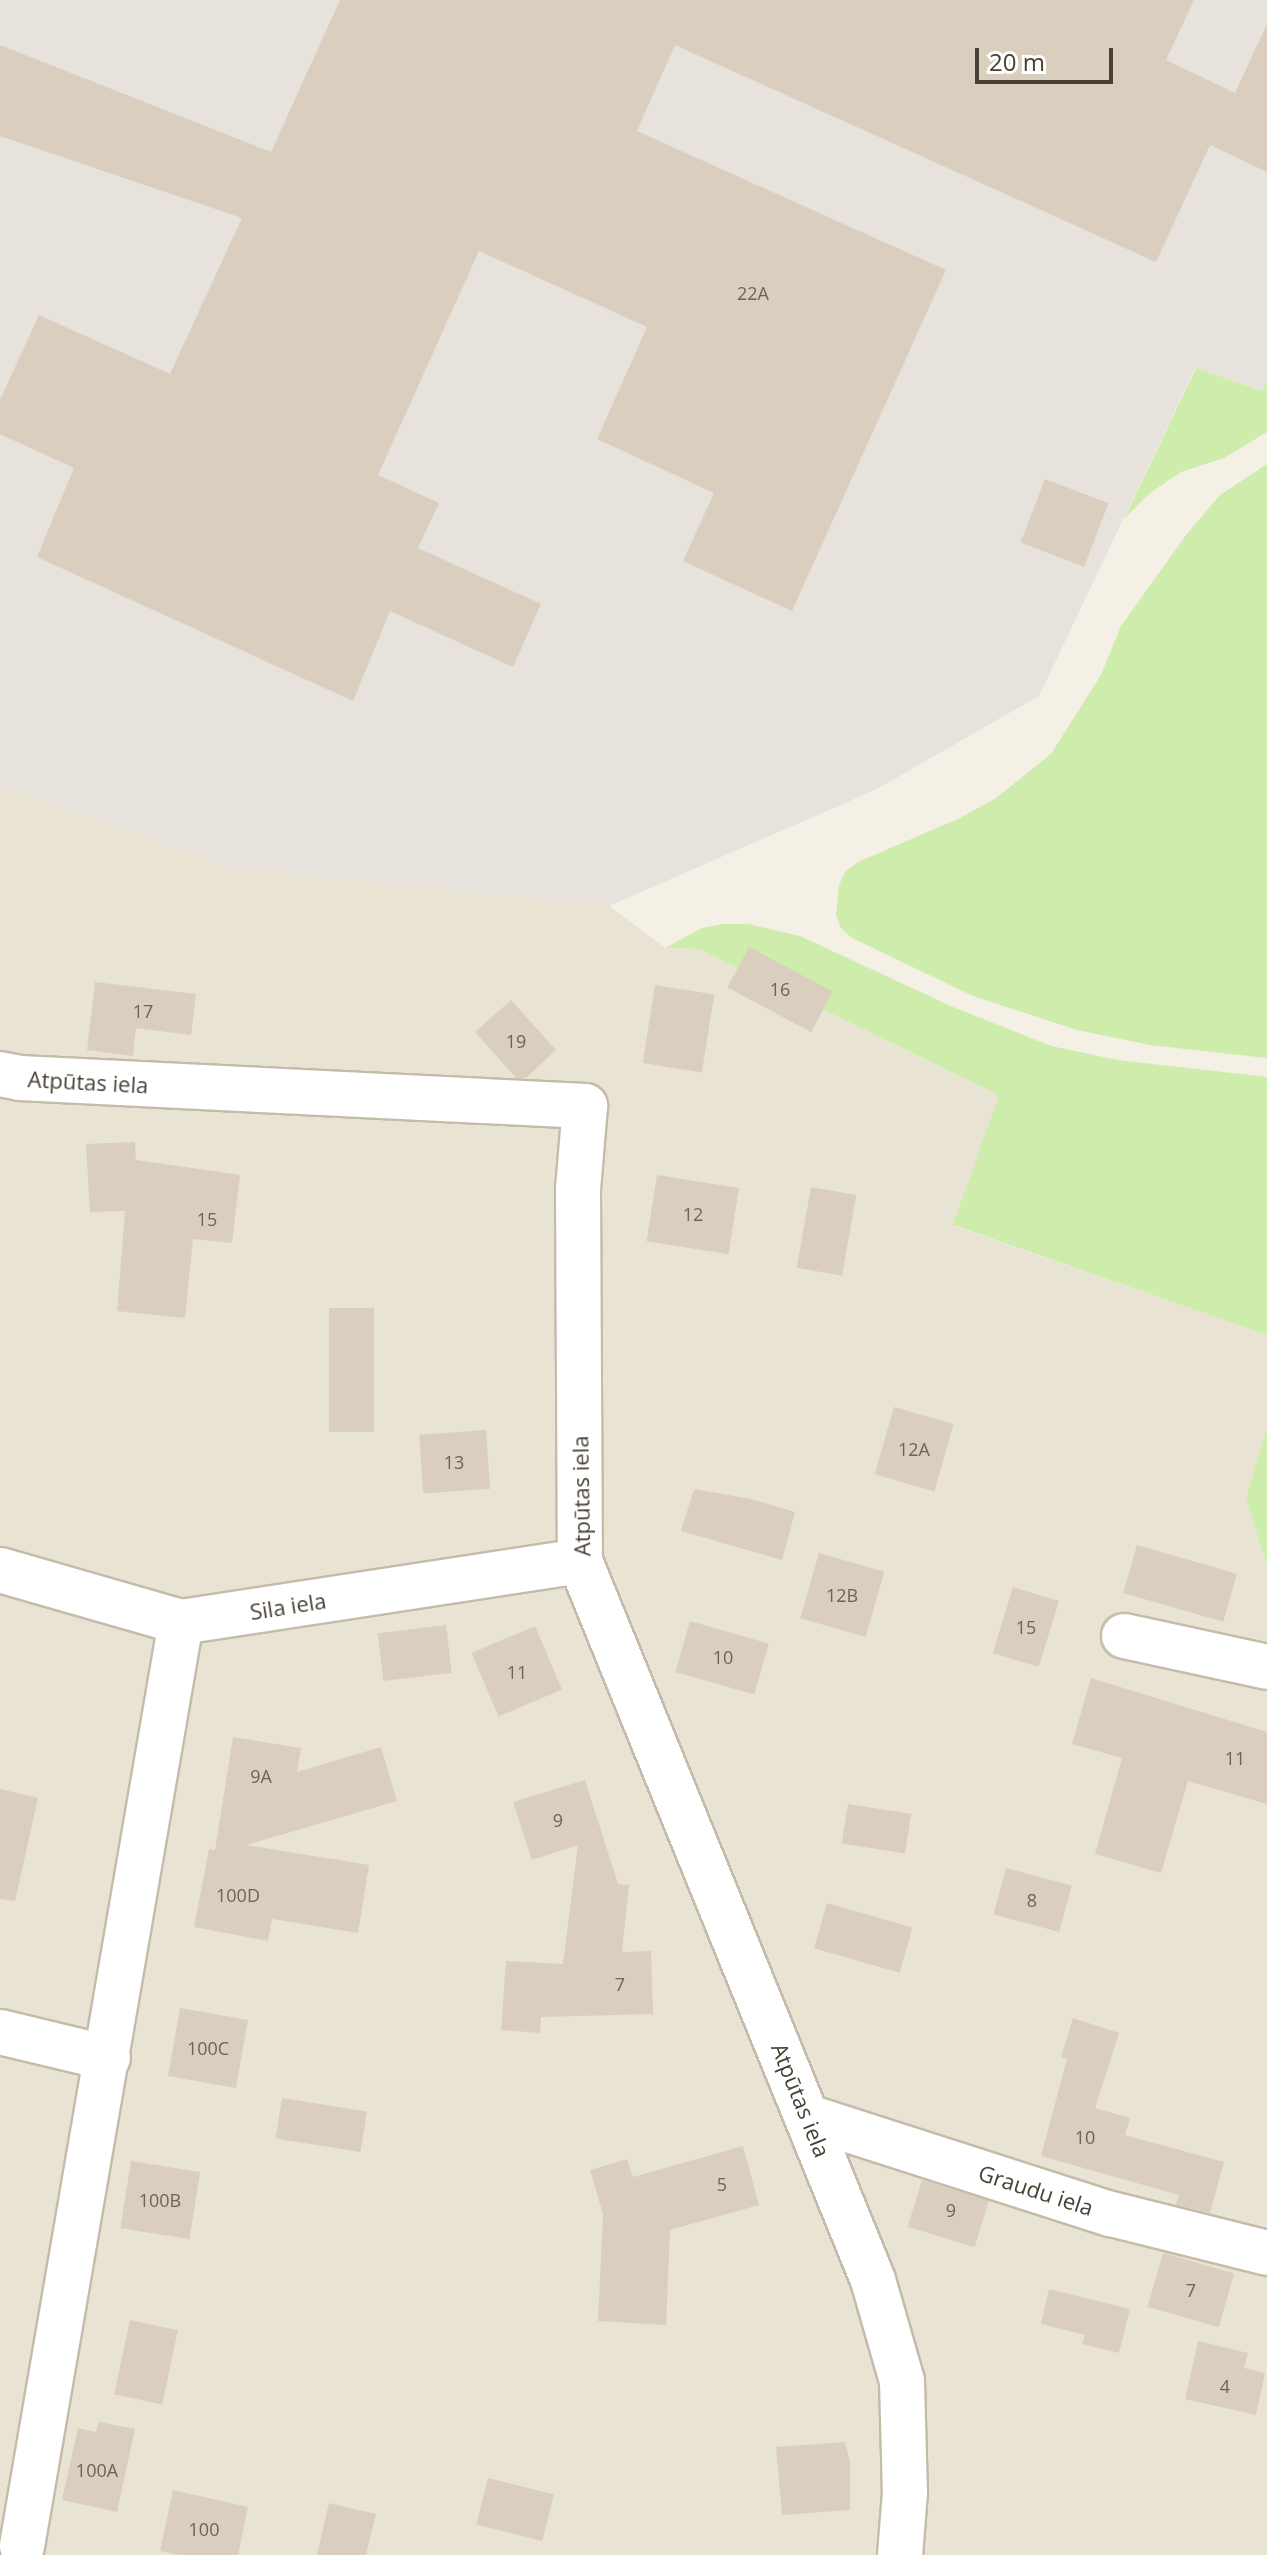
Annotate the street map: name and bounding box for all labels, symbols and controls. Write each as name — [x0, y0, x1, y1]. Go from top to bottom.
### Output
scale bar — [979, 32, 1117, 82]
text: 20 m — [989, 45, 1045, 78]
house number: 22A — [737, 282, 769, 304]
house number: 16 — [770, 978, 790, 1000]
house number: 17 — [133, 1000, 153, 1022]
house number: 19 — [506, 1030, 526, 1052]
street label: Atpūtas iela — [27, 1066, 149, 1098]
house number: 12 — [683, 1203, 703, 1225]
house number: 15 — [197, 1208, 217, 1230]
street label: Atpūtas iela — [567, 1435, 595, 1557]
house number: 12A — [898, 1438, 930, 1460]
house number: 13 — [444, 1451, 464, 1473]
house number: 12B — [826, 1584, 858, 1606]
street label: Sila iela — [248, 1587, 328, 1625]
house number: 15 — [1016, 1616, 1036, 1638]
house number: 10 — [713, 1646, 733, 1668]
house number: 11 — [507, 1661, 527, 1683]
house number: 11 — [1225, 1747, 1245, 1769]
house number: 9A — [250, 1765, 272, 1787]
house number: 9 — [553, 1809, 563, 1831]
house number: 100D — [216, 1884, 260, 1906]
house number: 8 — [1027, 1889, 1037, 1911]
house number: 7 — [615, 1973, 625, 1995]
house number: 100C — [187, 2037, 229, 2059]
street label: Atpūtas iela — [766, 2039, 836, 2161]
house number: 10 — [1075, 2126, 1095, 2148]
street label: Graudu iela — [975, 2159, 1097, 2221]
house number: 5 — [717, 2173, 727, 2195]
house number: 100B — [139, 2189, 181, 2211]
house number: 9 — [946, 2199, 956, 2221]
house number: 7 — [1186, 2279, 1196, 2301]
house number: 4 — [1220, 2375, 1230, 2397]
house number: 100A — [76, 2459, 118, 2481]
house number: 100 — [189, 2518, 219, 2540]

